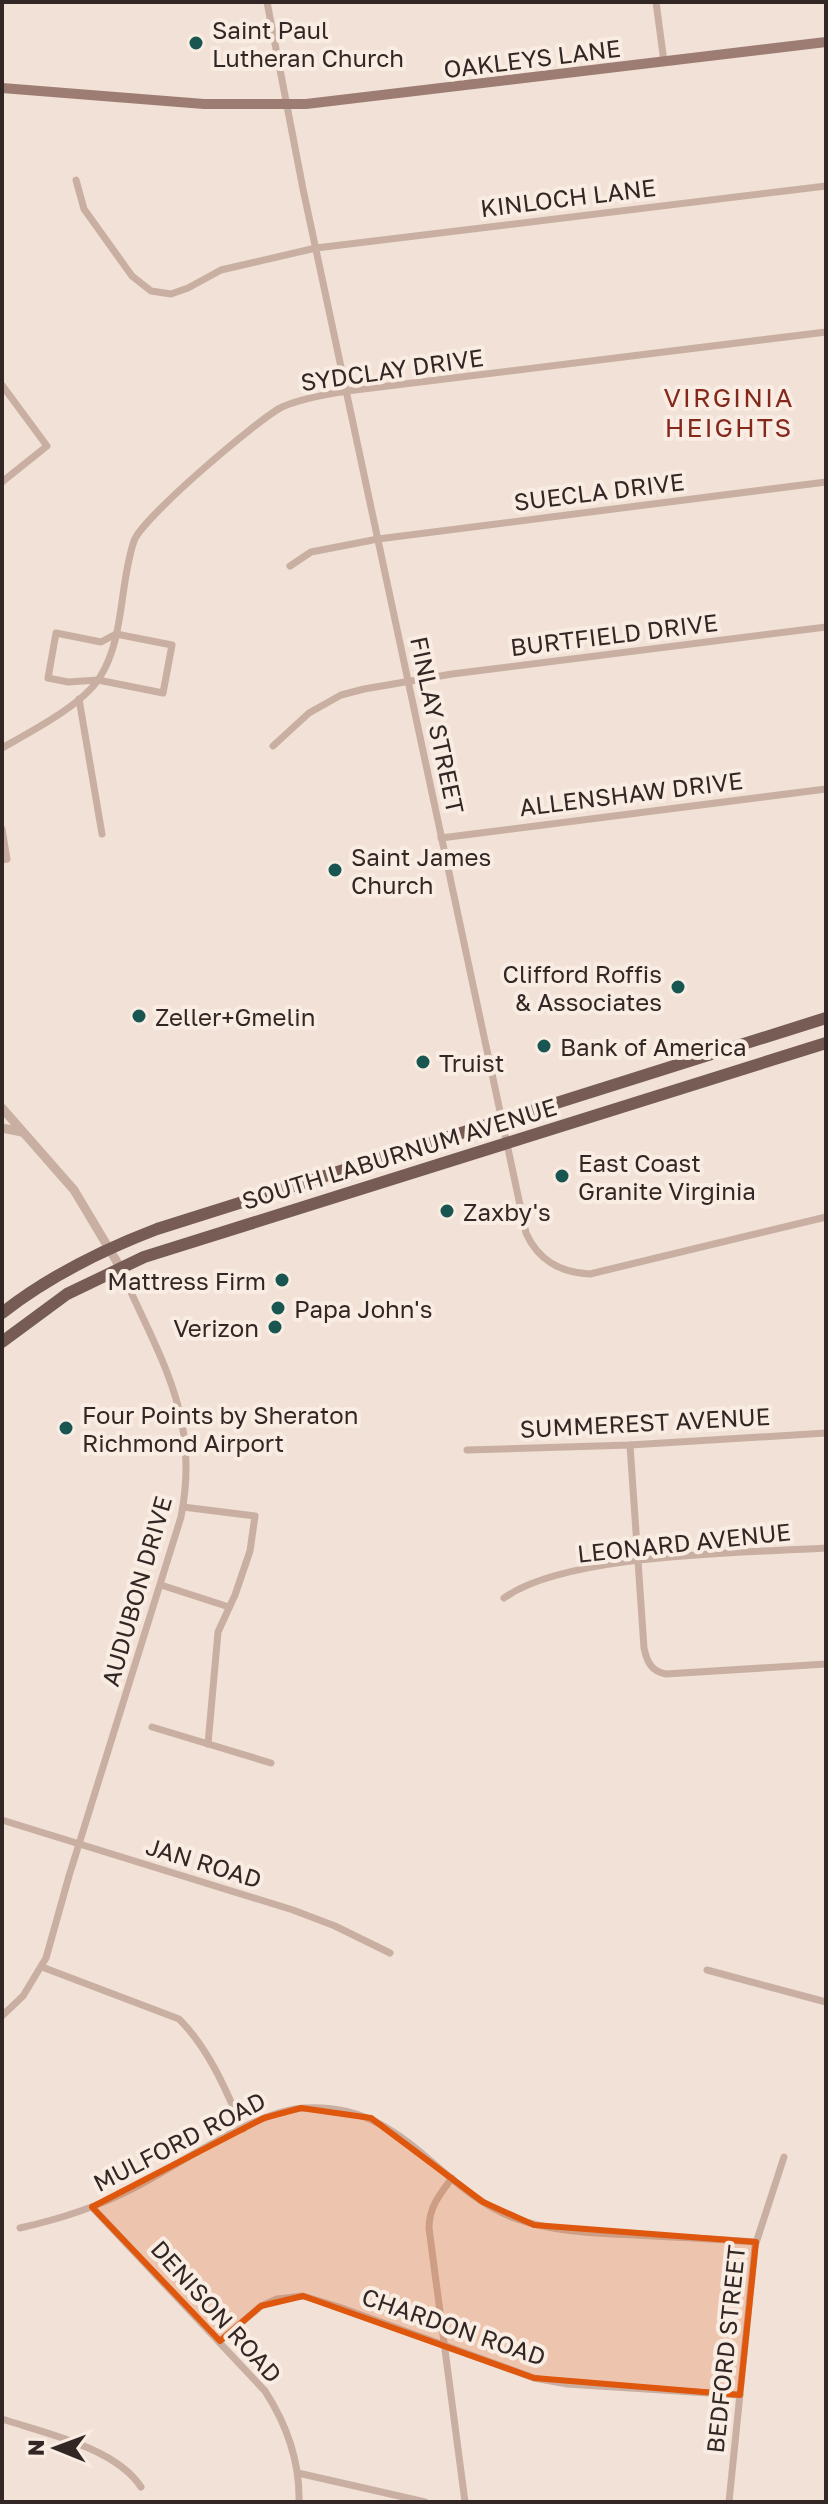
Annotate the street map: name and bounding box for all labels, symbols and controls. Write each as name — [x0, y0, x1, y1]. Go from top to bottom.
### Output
place label: Saint Paul Lutheran Church — [212, 15, 404, 72]
street label: OAKLEYS LANE — [442, 33, 622, 83]
marker: Saint Paul Lutheran Church — [187, 34, 205, 52]
street label: KINLOCH LANE — [479, 172, 657, 222]
street label: SYDCLAY DRIVE — [299, 342, 485, 396]
district label: VIRGINIA HEIGHTS — [663, 382, 795, 443]
street label: SUECLA DRIVE — [512, 466, 686, 516]
street label: BURTFIELD DRIVE — [509, 607, 719, 661]
street label: FINLAY STREET — [405, 634, 471, 816]
street label: ALLENSHAW DRIVE — [518, 765, 744, 821]
place label: Saint James Church — [351, 842, 491, 899]
marker: Saint James Church — [326, 861, 344, 879]
place label: Clifford Roffis & Associates — [503, 959, 662, 1016]
marker: Clifford Roffis & Associates — [669, 978, 687, 996]
place label: Zeller+Gmelin — [155, 1002, 315, 1031]
marker: Zeller+Gmelin — [130, 1007, 148, 1025]
place label: Bank of America — [560, 1032, 747, 1061]
marker: Bank of America — [535, 1037, 553, 1055]
place label: Truist — [439, 1048, 504, 1077]
marker: Truist — [414, 1053, 432, 1071]
street label: SOUTH LABURNUM AVENUE — [238, 1091, 560, 1215]
place label: East Coast Granite Virginia — [578, 1148, 756, 1205]
marker: East Coast Granite Virginia — [553, 1167, 571, 1185]
place label: Zaxby's — [463, 1197, 551, 1226]
marker: Zaxby's — [438, 1202, 456, 1220]
place label: Mattress Firm — [107, 1266, 266, 1295]
marker: Mattress Firm — [273, 1271, 291, 1289]
place label: Papa John's — [294, 1294, 432, 1323]
marker: Papa John's — [269, 1299, 287, 1317]
place label: Verizon — [173, 1313, 259, 1342]
marker: Verizon — [266, 1318, 284, 1336]
place label: Four Points by Sheraton Richmond Airport — [82, 1400, 358, 1457]
street label: SUMMEREST AVENUE — [519, 1401, 771, 1443]
marker: Four Points by Sheraton Richmond Airport — [57, 1419, 75, 1437]
street label: AUDUBON DRIVE — [95, 1493, 177, 1689]
street label: LEONARD AVENUE — [576, 1516, 792, 1568]
street label: JAN ROAD — [143, 1831, 265, 1893]
street label: MULFORD ROAD — [88, 2085, 270, 2197]
street label: DENISON ROAD — [146, 2234, 288, 2388]
street label: BEDFORD STREET — [700, 2243, 750, 2455]
street label: CHARDON ROAD — [358, 2281, 550, 2371]
north arrow — [16, 2408, 96, 2488]
text: N — [22, 2439, 49, 2456]

